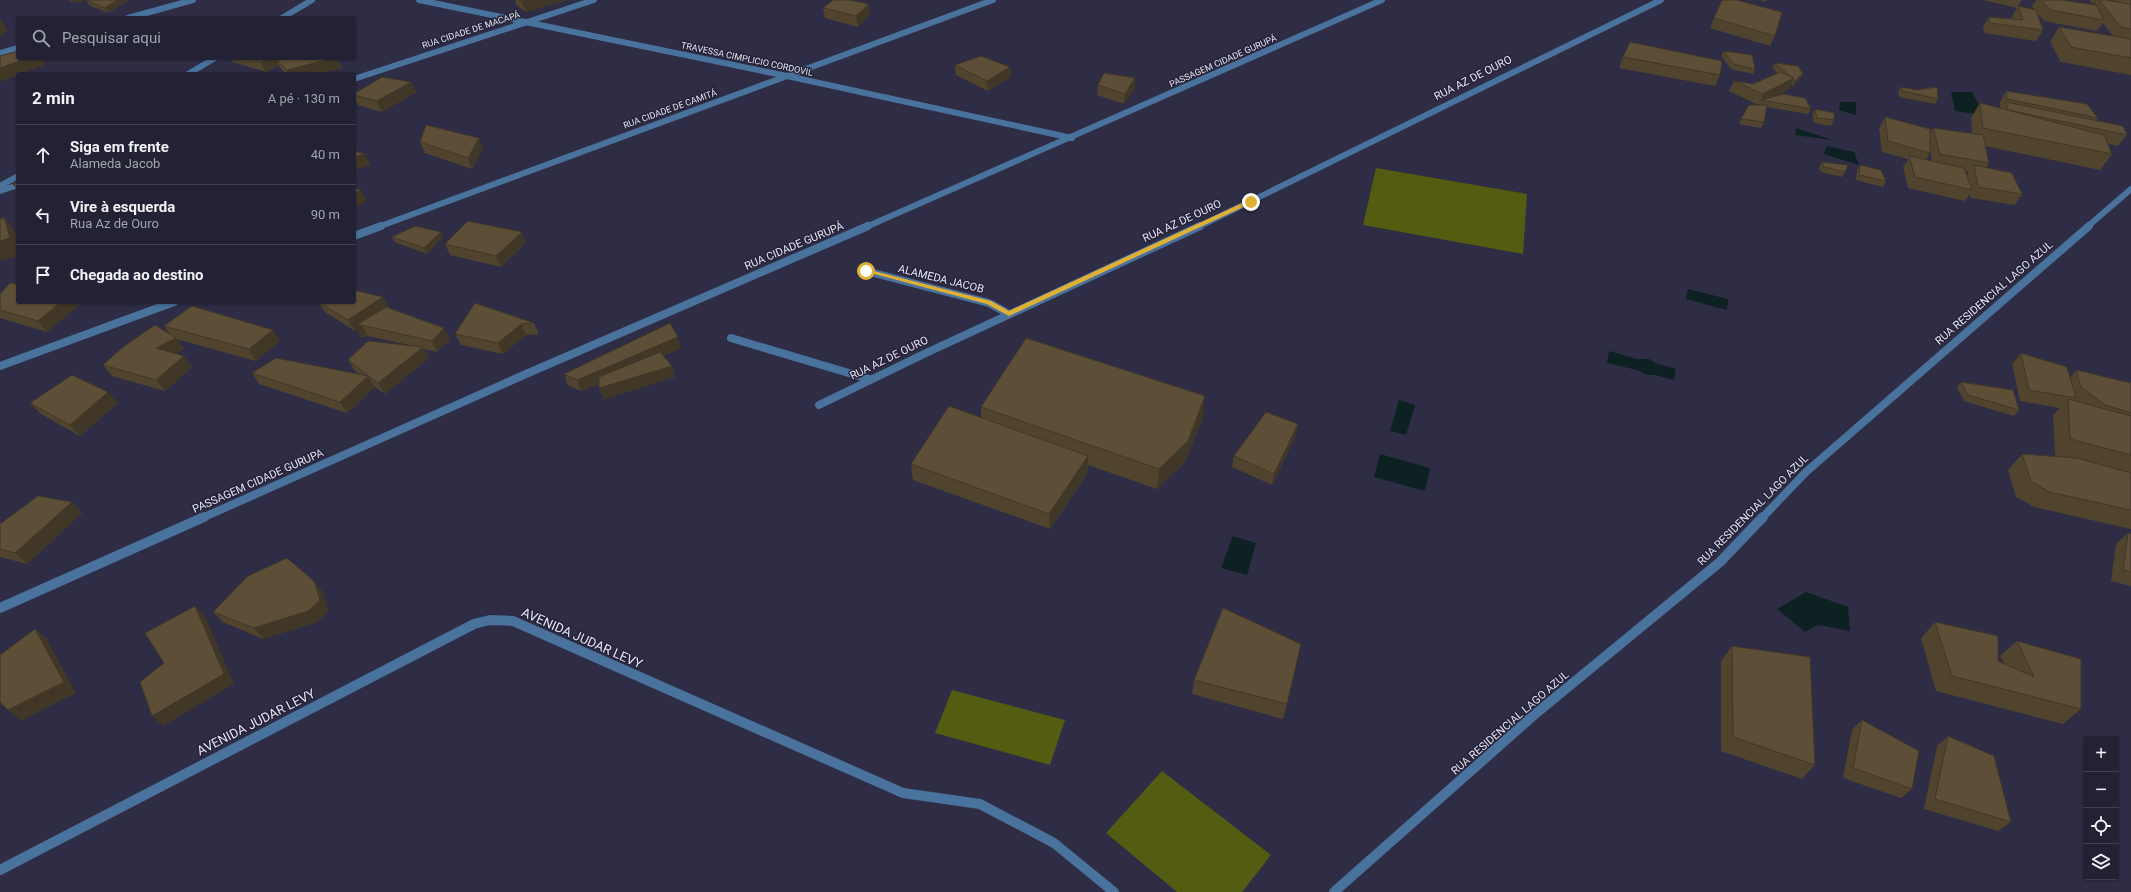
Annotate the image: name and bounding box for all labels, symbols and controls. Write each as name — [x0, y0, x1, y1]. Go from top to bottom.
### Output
street label: RUA CIDADE DE MACAPÁ — [420, 8, 521, 51]
search box — [16, 16, 356, 60]
icon: search — [30, 27, 52, 49]
text: Pesquisar aqui — [62, 29, 161, 47]
street label: PASSAGEM CIDADE GURUPÁ — [1167, 32, 1278, 89]
street label: TRAVESSA CIMPLICIO CORDOVIL — [680, 40, 814, 78]
street label: RUA AZ DE OURO — [1432, 53, 1514, 103]
street label: RUA CIDADE DE CAMITÁ — [622, 86, 718, 131]
text: 2 min — [32, 88, 75, 108]
text: A pé · 130 m — [268, 91, 340, 106]
text: Siga em frente — [70, 138, 169, 156]
icon: ahead — [32, 144, 54, 166]
text: 40 m — [311, 147, 340, 162]
text: Alameda Jacob — [70, 156, 160, 171]
route end — [1242, 193, 1260, 211]
street label: RUA AZ DE OURO — [1141, 197, 1223, 245]
text: Vire à esquerda — [70, 198, 175, 216]
icon: left — [32, 204, 54, 226]
text: 90 m — [311, 207, 340, 222]
text: Rua Az de Ouro — [70, 216, 159, 231]
street label: RUA CIDADE GURUPÁ — [743, 219, 846, 273]
street label: RUA RESIDENCIAL LAGO AZUL — [1933, 238, 2055, 348]
route start — [857, 262, 875, 280]
street label: ALAMEDA JACOB — [897, 262, 985, 296]
icon: arrive — [32, 264, 54, 286]
text: Chegada ao destino — [70, 266, 204, 284]
street label: RUA AZ DE OURO — [848, 333, 930, 383]
street label: PASSAGEM CIDADE GURUPA — [190, 446, 326, 516]
street label: RUA RESIDENCIAL LAGO AZUL — [1695, 452, 1811, 568]
street label: AVENIDA JUDAR LEVY — [519, 605, 645, 672]
street label: RUA RESIDENCIAL LAGO AZUL — [1449, 668, 1571, 778]
street label: AVENIDA JUDAR LEVY — [194, 686, 318, 758]
map controls — [2083, 736, 2119, 880]
button: + — [2083, 736, 2119, 772]
button: − — [2083, 772, 2119, 808]
button: locate — [2083, 808, 2119, 844]
button: layers — [2083, 844, 2119, 880]

